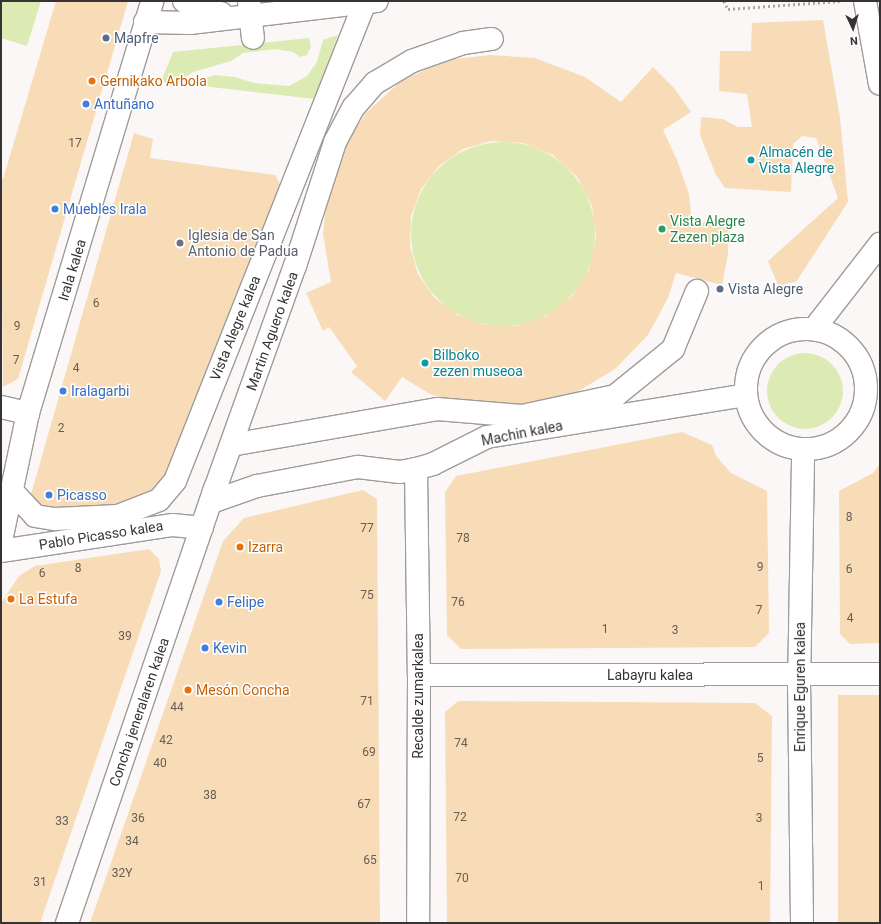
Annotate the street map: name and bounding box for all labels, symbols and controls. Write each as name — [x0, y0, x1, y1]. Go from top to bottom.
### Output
north arrow — [833, 8, 873, 48]
place label: Mapfre — [114, 30, 159, 46]
marker: Mapfre — [101, 33, 111, 43]
text: N — [850, 34, 858, 47]
place label: Gernikako Arbola — [100, 73, 207, 89]
marker: Gernikako Arbola — [87, 76, 97, 86]
place label: Antuñano — [94, 96, 154, 112]
marker: Antuñano — [81, 99, 91, 109]
house number: 17 — [68, 137, 82, 151]
place label: Almacén de Vista Alegre — [759, 144, 834, 176]
marker: Almacén de Vista Alegre — [746, 155, 756, 165]
place label: Muebles Irala — [63, 201, 147, 217]
marker: Muebles Irala — [50, 204, 60, 214]
place label: Vista Alegre Zezen plaza — [670, 213, 745, 246]
marker: Vista Alegre Zezen plaza — [657, 224, 667, 234]
place label: Iglesia de San Antonio de Padua — [188, 227, 298, 260]
street label: Irala kalea — [55, 237, 89, 303]
marker: Iglesia de San Antonio de Padua — [175, 238, 185, 248]
street label: Martin Aguero kalea — [243, 269, 301, 393]
street label: Vista Alegre kalea — [206, 273, 264, 383]
place label: Vista Alegre — [728, 281, 803, 297]
marker: Vista Alegre — [715, 284, 725, 294]
house number: 6 — [93, 297, 99, 311]
house number: 9 — [14, 320, 20, 334]
place label: Bilboko zezen museoa — [433, 347, 523, 380]
house number: 7 — [13, 354, 19, 368]
marker: Bilboko zezen museoa — [420, 358, 430, 368]
house number: 4 — [73, 362, 79, 376]
place label: Iralagarbi — [71, 383, 129, 399]
marker: Iralagarbi — [58, 386, 68, 396]
street label: Machin kalea — [480, 417, 564, 449]
house number: 2 — [58, 422, 64, 436]
place label: Picasso — [57, 487, 107, 503]
marker: Picasso — [44, 490, 54, 500]
house number: 8 — [846, 511, 852, 525]
street label: Pablo Picasso kalea — [38, 517, 164, 553]
house number: 77 — [360, 522, 374, 536]
house number: 78 — [456, 532, 470, 546]
place label: Izarra — [248, 539, 283, 555]
marker: Izarra — [235, 542, 245, 552]
house number: 9 — [757, 561, 763, 575]
house number: 8 — [75, 562, 81, 576]
house number: 6 — [846, 563, 852, 577]
house number: 6 — [39, 567, 45, 581]
house number: 75 — [360, 589, 374, 603]
place label: La Estufa — [19, 591, 78, 607]
marker: La Estufa — [6, 594, 16, 604]
place label: Felipe — [227, 594, 264, 610]
house number: 76 — [451, 596, 465, 610]
marker: Felipe — [214, 597, 224, 607]
house number: 7 — [756, 604, 762, 618]
house number: 4 — [847, 612, 853, 626]
street label: Enrique Eguren kalea — [792, 622, 808, 752]
house number: 1 — [602, 623, 608, 637]
house number: 3 — [672, 624, 678, 638]
house number: 39 — [118, 630, 132, 644]
street label: Recalde zumarkalea — [410, 633, 426, 759]
street label: Concha jeneralaren kalea — [106, 635, 172, 789]
place label: Kevin — [213, 640, 247, 656]
marker: Kevin — [200, 643, 210, 653]
street label: Labayru kalea — [607, 667, 693, 683]
place label: Mesón Concha — [196, 682, 290, 698]
marker: Mesón Concha — [183, 685, 193, 695]
house number: 71 — [360, 695, 374, 709]
house number: 44 — [170, 701, 184, 715]
house number: 42 — [159, 734, 173, 748]
house number: 74 — [454, 737, 468, 751]
house number: 69 — [362, 746, 376, 760]
house number: 5 — [757, 752, 763, 766]
house number: 40 — [153, 757, 167, 771]
house number: 38 — [203, 789, 217, 803]
house number: 67 — [357, 798, 371, 812]
house number: 72 — [453, 811, 467, 825]
house number: 36 — [131, 812, 145, 826]
house number: 3 — [756, 812, 762, 826]
house number: 33 — [55, 815, 69, 829]
house number: 34 — [125, 835, 139, 849]
house number: 65 — [363, 854, 377, 868]
house number: 32Y — [112, 867, 132, 881]
house number: 70 — [455, 872, 469, 886]
house number: 31 — [33, 876, 47, 890]
house number: 1 — [758, 880, 764, 894]

